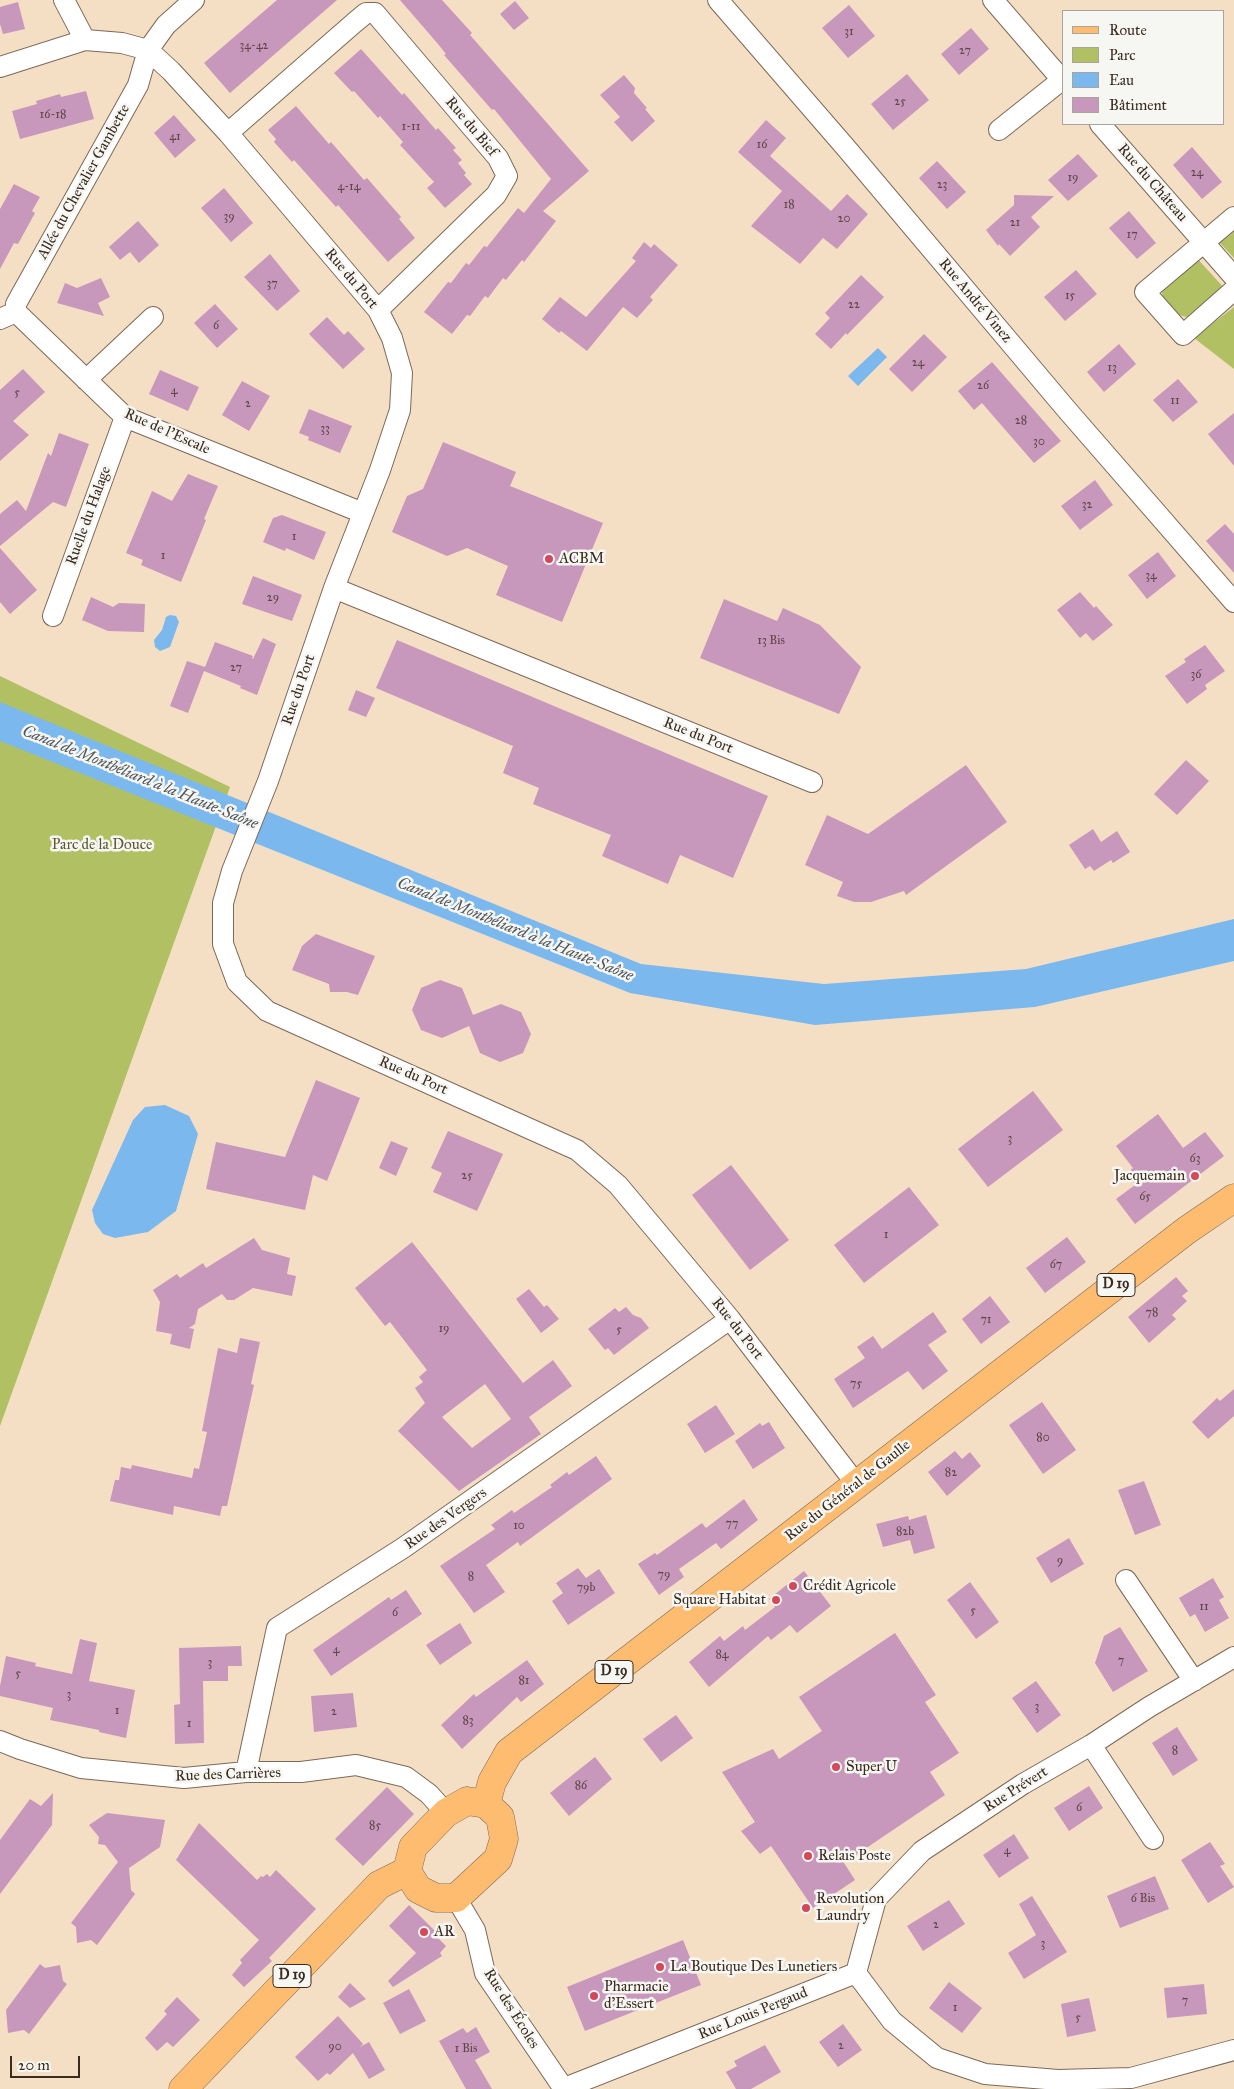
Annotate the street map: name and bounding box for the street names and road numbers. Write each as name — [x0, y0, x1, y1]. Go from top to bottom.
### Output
street label: Rue du Bief — [441, 94, 501, 160]
street label: Allée du Chevalier Gambette — [34, 101, 134, 263]
street label: Rue du Château — [1113, 140, 1191, 226]
street label: Rue du Port — [321, 245, 381, 313]
street label: Rue André Vinez — [935, 255, 1015, 347]
street label: Rue de l'Escale — [121, 405, 213, 459]
street label: Ruelle du Halage — [63, 464, 115, 568]
street label: Rue du Port — [279, 652, 319, 728]
street label: Rue du Port — [661, 714, 735, 758]
street label: Rue du Port — [376, 1053, 450, 1099]
road number: D 19 — [1097, 1274, 1135, 1296]
street label: Rue du Port — [707, 1295, 767, 1363]
street label: Rue du Général de Gaulle — [782, 1436, 914, 1546]
street label: Rue des Vergers — [402, 1484, 490, 1554]
road number: D 19 — [595, 1660, 633, 1684]
street label: Rue Prévert — [981, 1763, 1051, 1817]
street label: Rue des Carrières — [175, 1764, 281, 1786]
road number: D 19 — [273, 1964, 311, 1988]
street label: Rue des Écoles — [479, 1966, 543, 2052]
street label: Rue Louis Pergaud — [696, 1984, 810, 2044]

